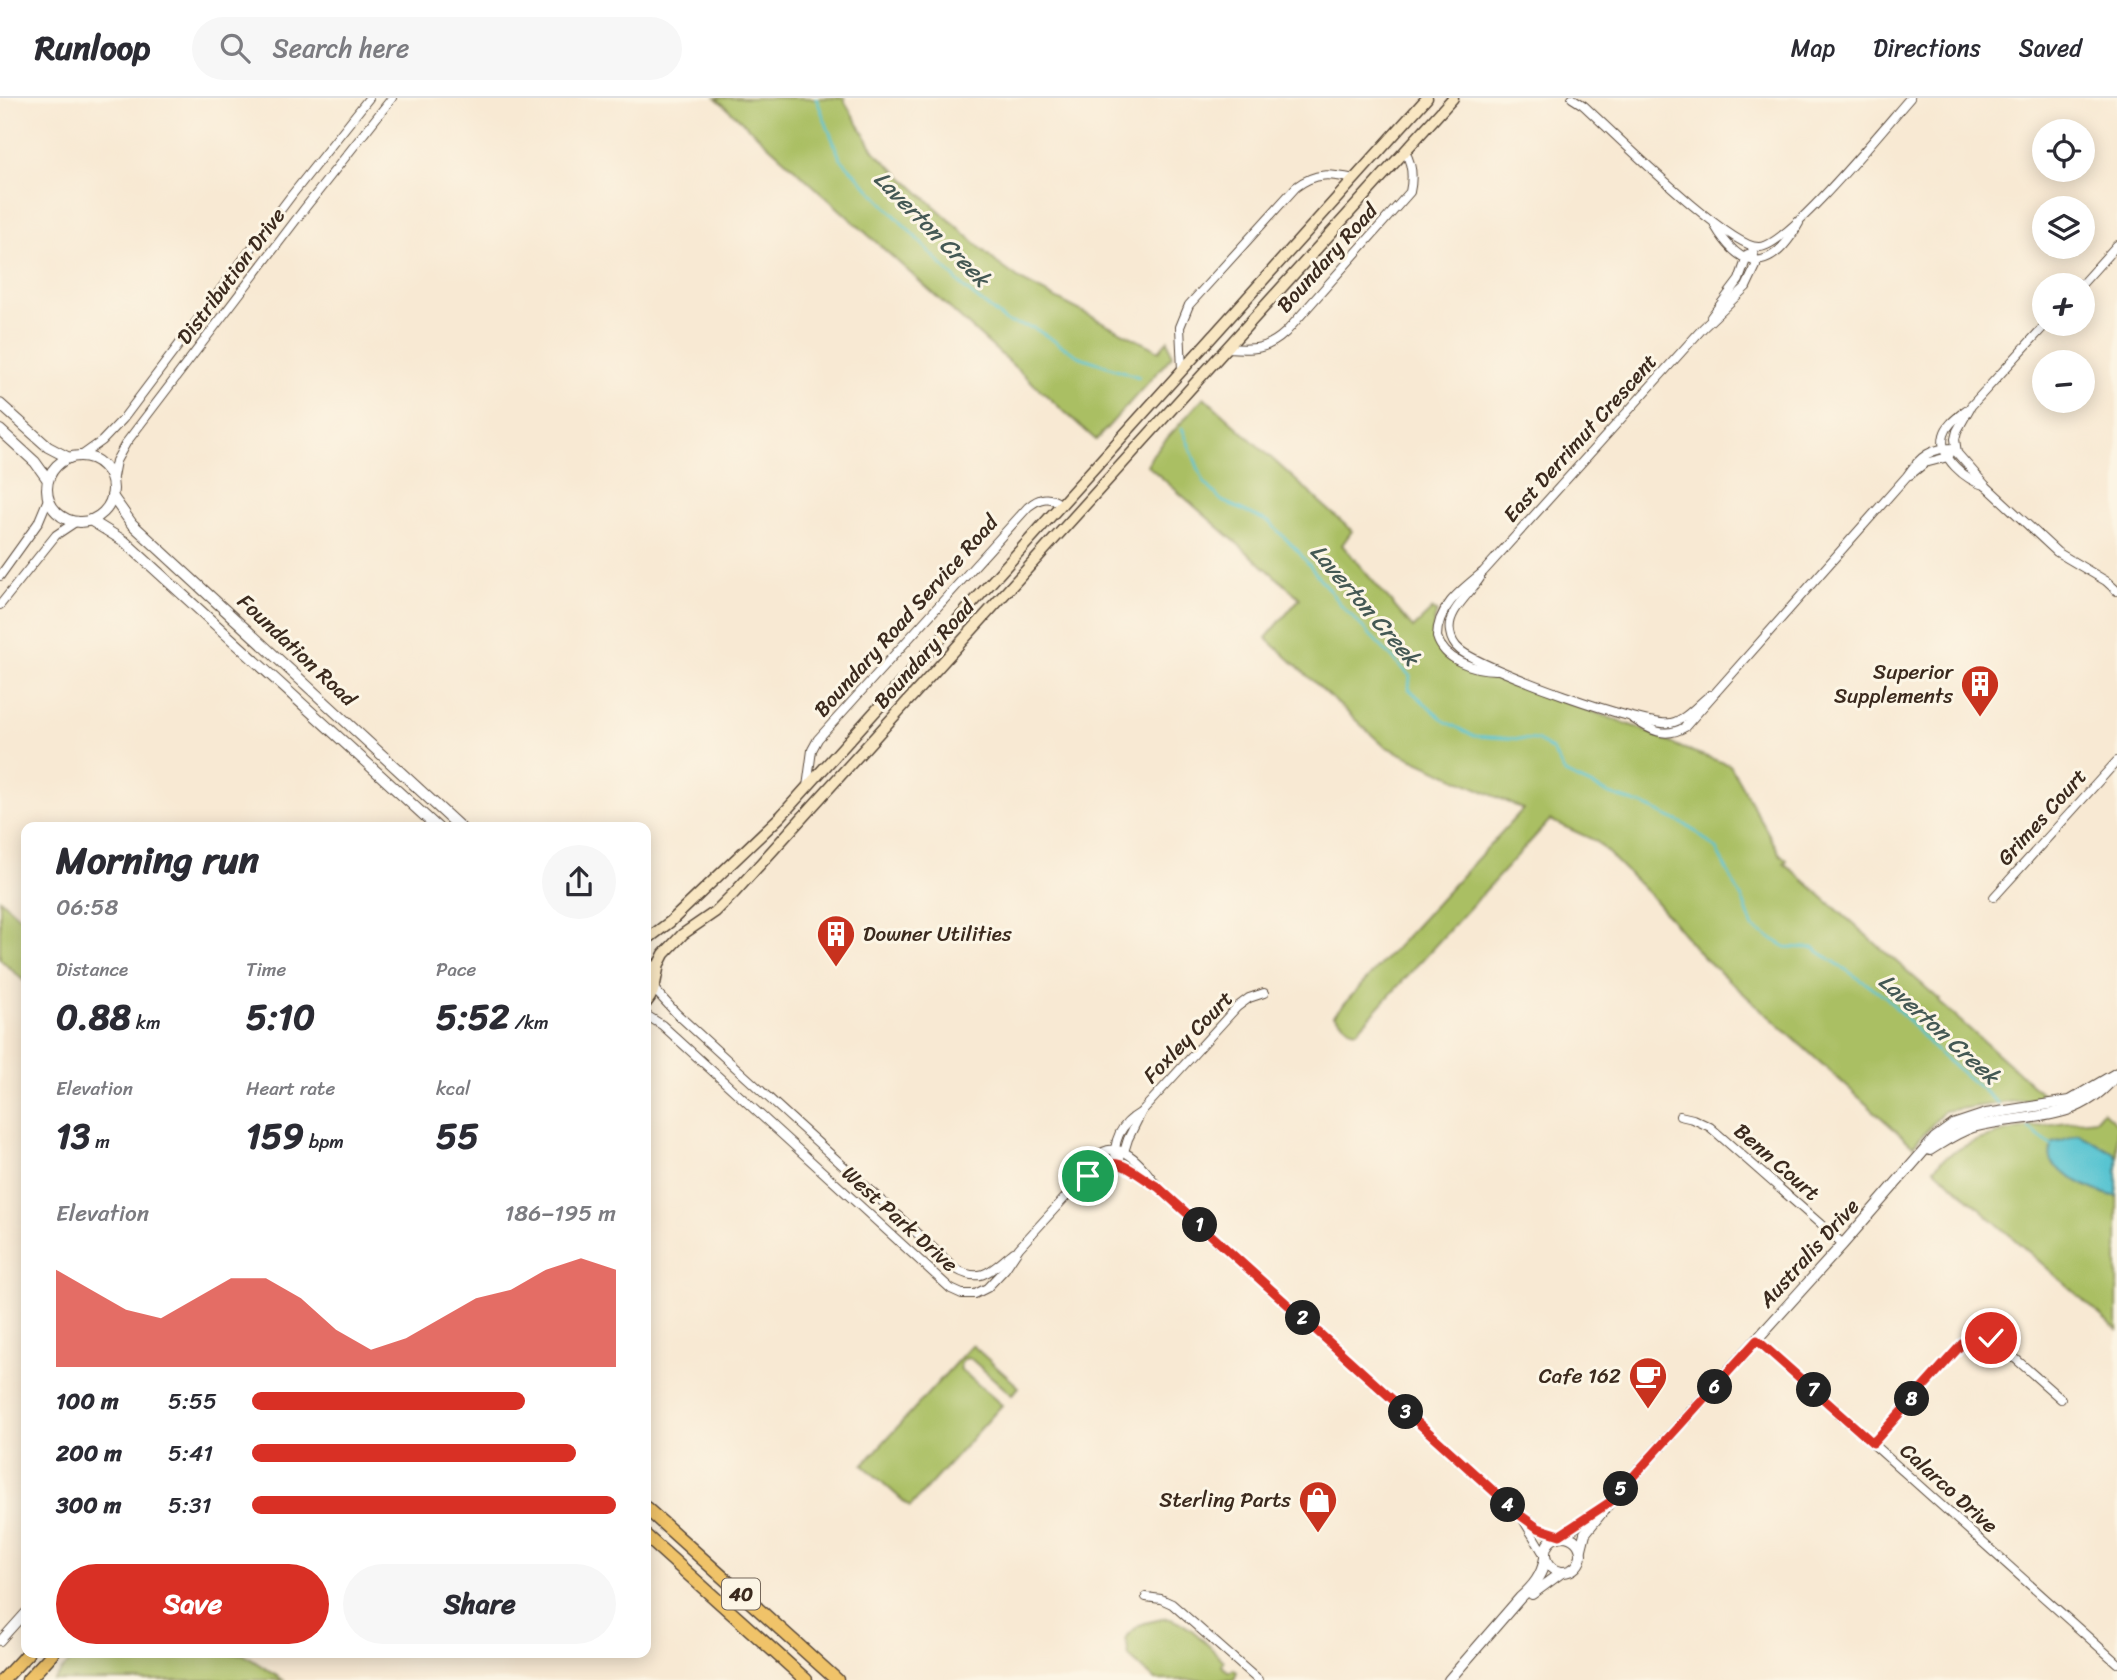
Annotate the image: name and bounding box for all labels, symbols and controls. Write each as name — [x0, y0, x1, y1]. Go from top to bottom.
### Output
search box — [192, 17, 682, 80]
text: Runloop — [35, 19, 150, 77]
text: Search here — [272, 25, 409, 71]
text: Map — [1791, 27, 1835, 69]
text: Directions — [1873, 27, 1981, 69]
text: Saved — [2019, 27, 2082, 69]
icon: search — [216, 29, 254, 67]
map controls — [2032, 119, 2095, 413]
button: locate — [2032, 119, 2095, 182]
water label: Laverton Creek — [863, 160, 1002, 299]
street label: Boundary Road — [1267, 193, 1389, 322]
button: layers — [2032, 196, 2095, 259]
street label: Distribution Drive — [166, 199, 296, 353]
button: + — [2032, 273, 2095, 336]
street label: East Derrimut Crescent — [1493, 344, 1667, 532]
button: − — [2032, 350, 2095, 413]
street label: Boundary Road Service Road — [809, 510, 1003, 722]
water label: Laverton Creek — [1299, 534, 1432, 677]
street label: Foundation Road — [228, 584, 367, 717]
street label: Boundary Road — [868, 594, 980, 714]
place label: Superior Supplements — [1834, 653, 1954, 715]
building icon: Superior Supplements — [1959, 663, 2001, 718]
street label: Grimes Court — [1987, 759, 2097, 875]
text: Morning run — [56, 827, 259, 894]
button: share — [542, 845, 616, 919]
text: 06:58 — [56, 887, 118, 928]
building icon: Downer Utilities — [815, 913, 857, 968]
place label: Downer Utilities — [863, 915, 1012, 953]
text: Distance — [56, 953, 128, 986]
text: Time — [246, 953, 286, 986]
text: Pace — [436, 953, 476, 986]
water label: Laverton Creek — [1869, 963, 2011, 1097]
street label: Foxley Court — [1133, 981, 1243, 1093]
text: 0.88 — [56, 986, 131, 1048]
text: 5:10 — [246, 986, 315, 1048]
text: 5:52 — [436, 986, 510, 1048]
text: km — [131, 1006, 161, 1039]
text: /km — [510, 1006, 549, 1039]
text: Elevation — [56, 1072, 133, 1105]
text: Heart rate — [246, 1072, 335, 1105]
text: kcal — [436, 1072, 471, 1105]
text: 13 — [56, 1105, 90, 1167]
text: 159 — [246, 1105, 304, 1167]
text: 55 — [436, 1105, 479, 1167]
street label: Benn Court — [1725, 1113, 1829, 1211]
text: m — [90, 1125, 110, 1158]
text: bpm — [304, 1125, 344, 1158]
pin — [1058, 1146, 1118, 1206]
street label: West Park Drive — [833, 1156, 967, 1282]
icon: arrive — [1069, 1157, 1107, 1195]
street label: Australis Drive — [1748, 1189, 1869, 1318]
text: Elevation — [56, 1193, 149, 1234]
text: 186–195 m — [504, 1193, 616, 1234]
pin: 1 — [1182, 1208, 1218, 1242]
text: 1 — [1195, 1208, 1204, 1241]
pin: 2 — [1286, 1300, 1320, 1336]
text: 2 — [1297, 1301, 1308, 1334]
pin — [1961, 1308, 2021, 1368]
icon: check — [1972, 1319, 2010, 1357]
cafe icon: Cafe 162 — [1627, 1355, 1669, 1410]
place label: Cafe 162 — [1539, 1357, 1621, 1395]
pin: 6 — [1698, 1370, 1732, 1404]
text: 6 — [1709, 1370, 1720, 1403]
pin: 7 — [1797, 1372, 1832, 1408]
text: 7 — [1808, 1373, 1819, 1406]
text: 100 m — [56, 1381, 119, 1422]
text: 5:55 — [168, 1381, 217, 1422]
pin: 8 — [1895, 1382, 1930, 1416]
text: 8 — [1906, 1382, 1917, 1415]
pin: 3 — [1388, 1394, 1424, 1430]
text: 3 — [1400, 1395, 1411, 1428]
text: 200 m — [56, 1433, 122, 1474]
text: 5:41 — [168, 1433, 213, 1474]
street label: Calarco Drive — [1891, 1433, 2007, 1543]
pin: 5 — [1604, 1472, 1638, 1506]
text: 5 — [1615, 1472, 1626, 1505]
shop icon: Sterling Parts — [1297, 1479, 1339, 1534]
place label: Sterling Parts — [1159, 1481, 1291, 1519]
text: 300 m — [56, 1485, 121, 1526]
text: 5:31 — [168, 1485, 212, 1526]
pin: 4 — [1490, 1488, 1526, 1522]
text: 4 — [1502, 1488, 1513, 1521]
button: Save — [56, 1564, 329, 1644]
button: Share — [343, 1564, 616, 1644]
road number: 40 — [722, 1578, 760, 1610]

